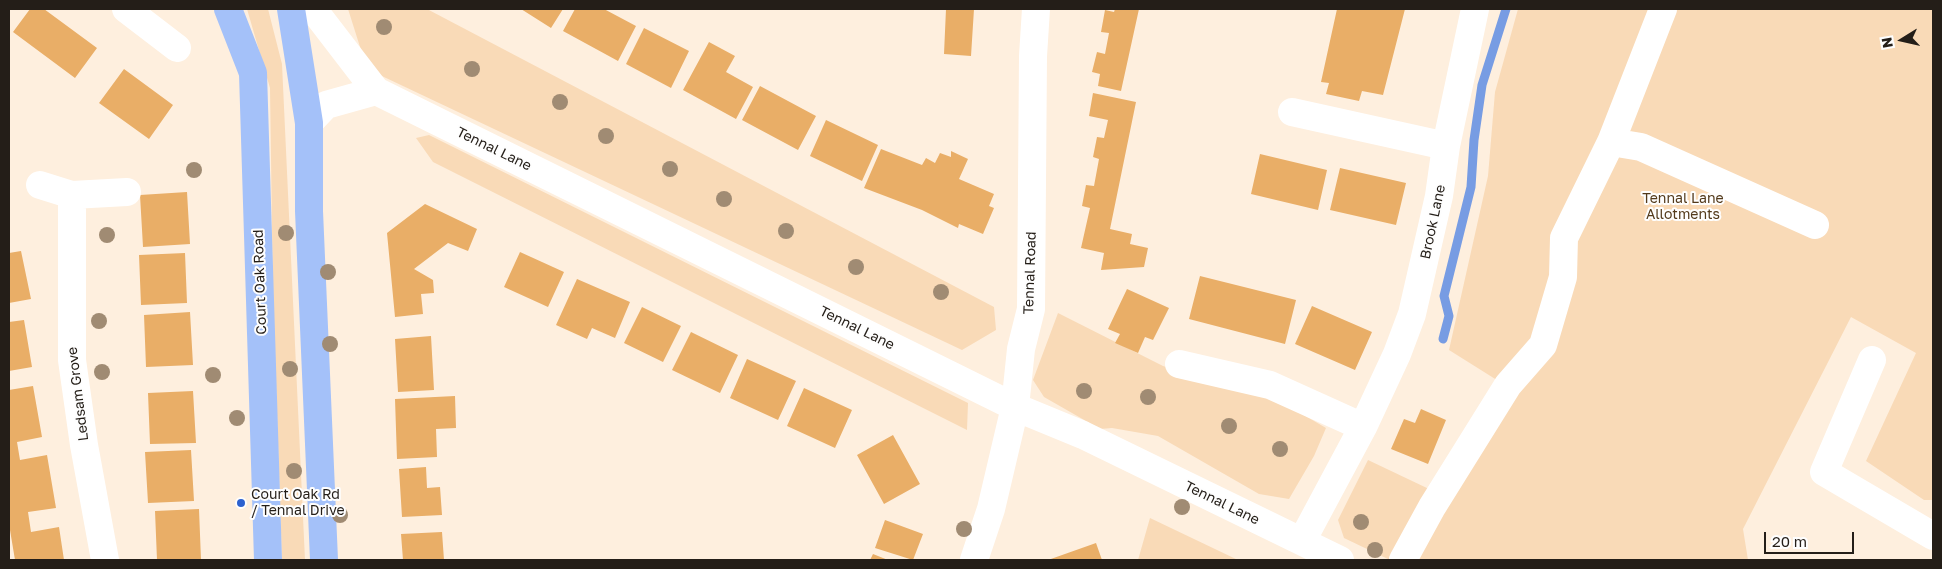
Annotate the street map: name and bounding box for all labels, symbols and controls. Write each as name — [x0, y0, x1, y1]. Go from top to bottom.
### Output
north arrow — [1877, 15, 1927, 65]
text: N — [1877, 36, 1896, 49]
street label: Tennal Lane — [454, 124, 534, 174]
street label: Brook Lane — [1417, 183, 1449, 261]
park label: Tennal Lane Allotments — [1642, 191, 1724, 223]
street label: Court Oak Road — [250, 229, 270, 335]
street label: Tennal Road — [1020, 231, 1040, 315]
street label: Tennal Lane — [817, 303, 897, 353]
street label: Ledsam Grove — [64, 346, 92, 442]
street label: Tennal Lane — [1182, 478, 1262, 528]
place label: Court Oak Rd / Tennal Drive — [251, 487, 345, 520]
marker: Court Oak Rd / Tennal Drive — [235, 497, 247, 509]
scale bar — [1767, 522, 1857, 554]
text: 20 m — [1772, 532, 1807, 550]

